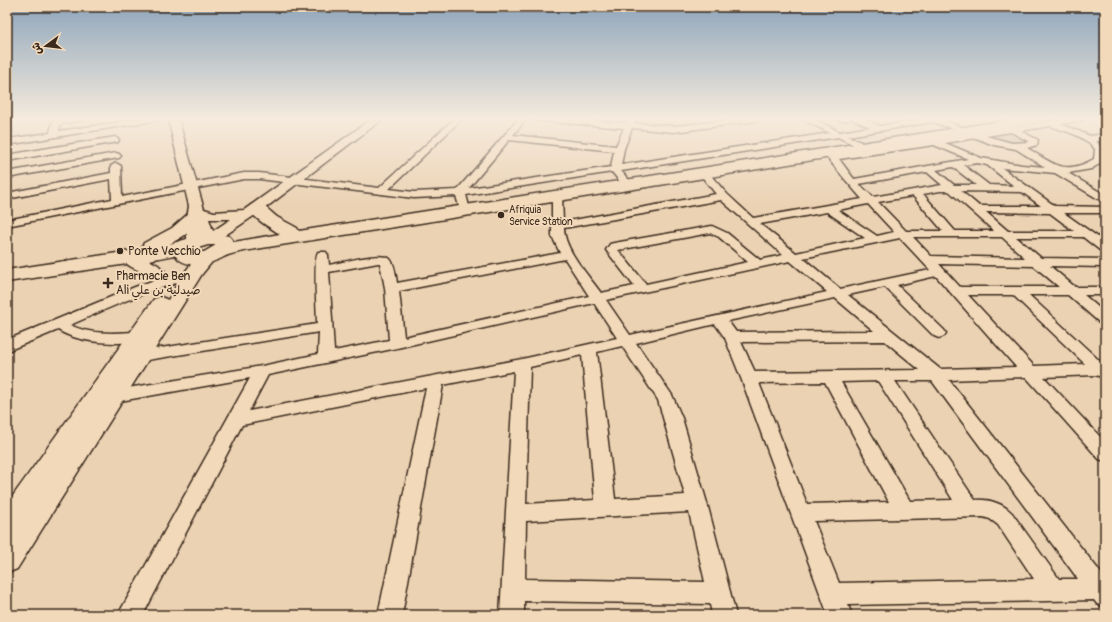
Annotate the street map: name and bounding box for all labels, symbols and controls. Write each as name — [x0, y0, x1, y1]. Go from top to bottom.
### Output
north arrow — [26, 26, 66, 66]
text: ش — [29, 41, 45, 56]
place label: Afriquia Service Station — [509, 204, 573, 228]
marker: Afriquia Service Station — [496, 210, 506, 220]
place label: Ponte Vecchio — [128, 244, 201, 259]
marker: Ponte Vecchio — [115, 246, 125, 256]
place label: Pharmacie Ben Ali صيدلية بن علي — [116, 269, 200, 301]
marker: Pharmacie Ben Ali صيدلية بن علي — [103, 278, 113, 288]

